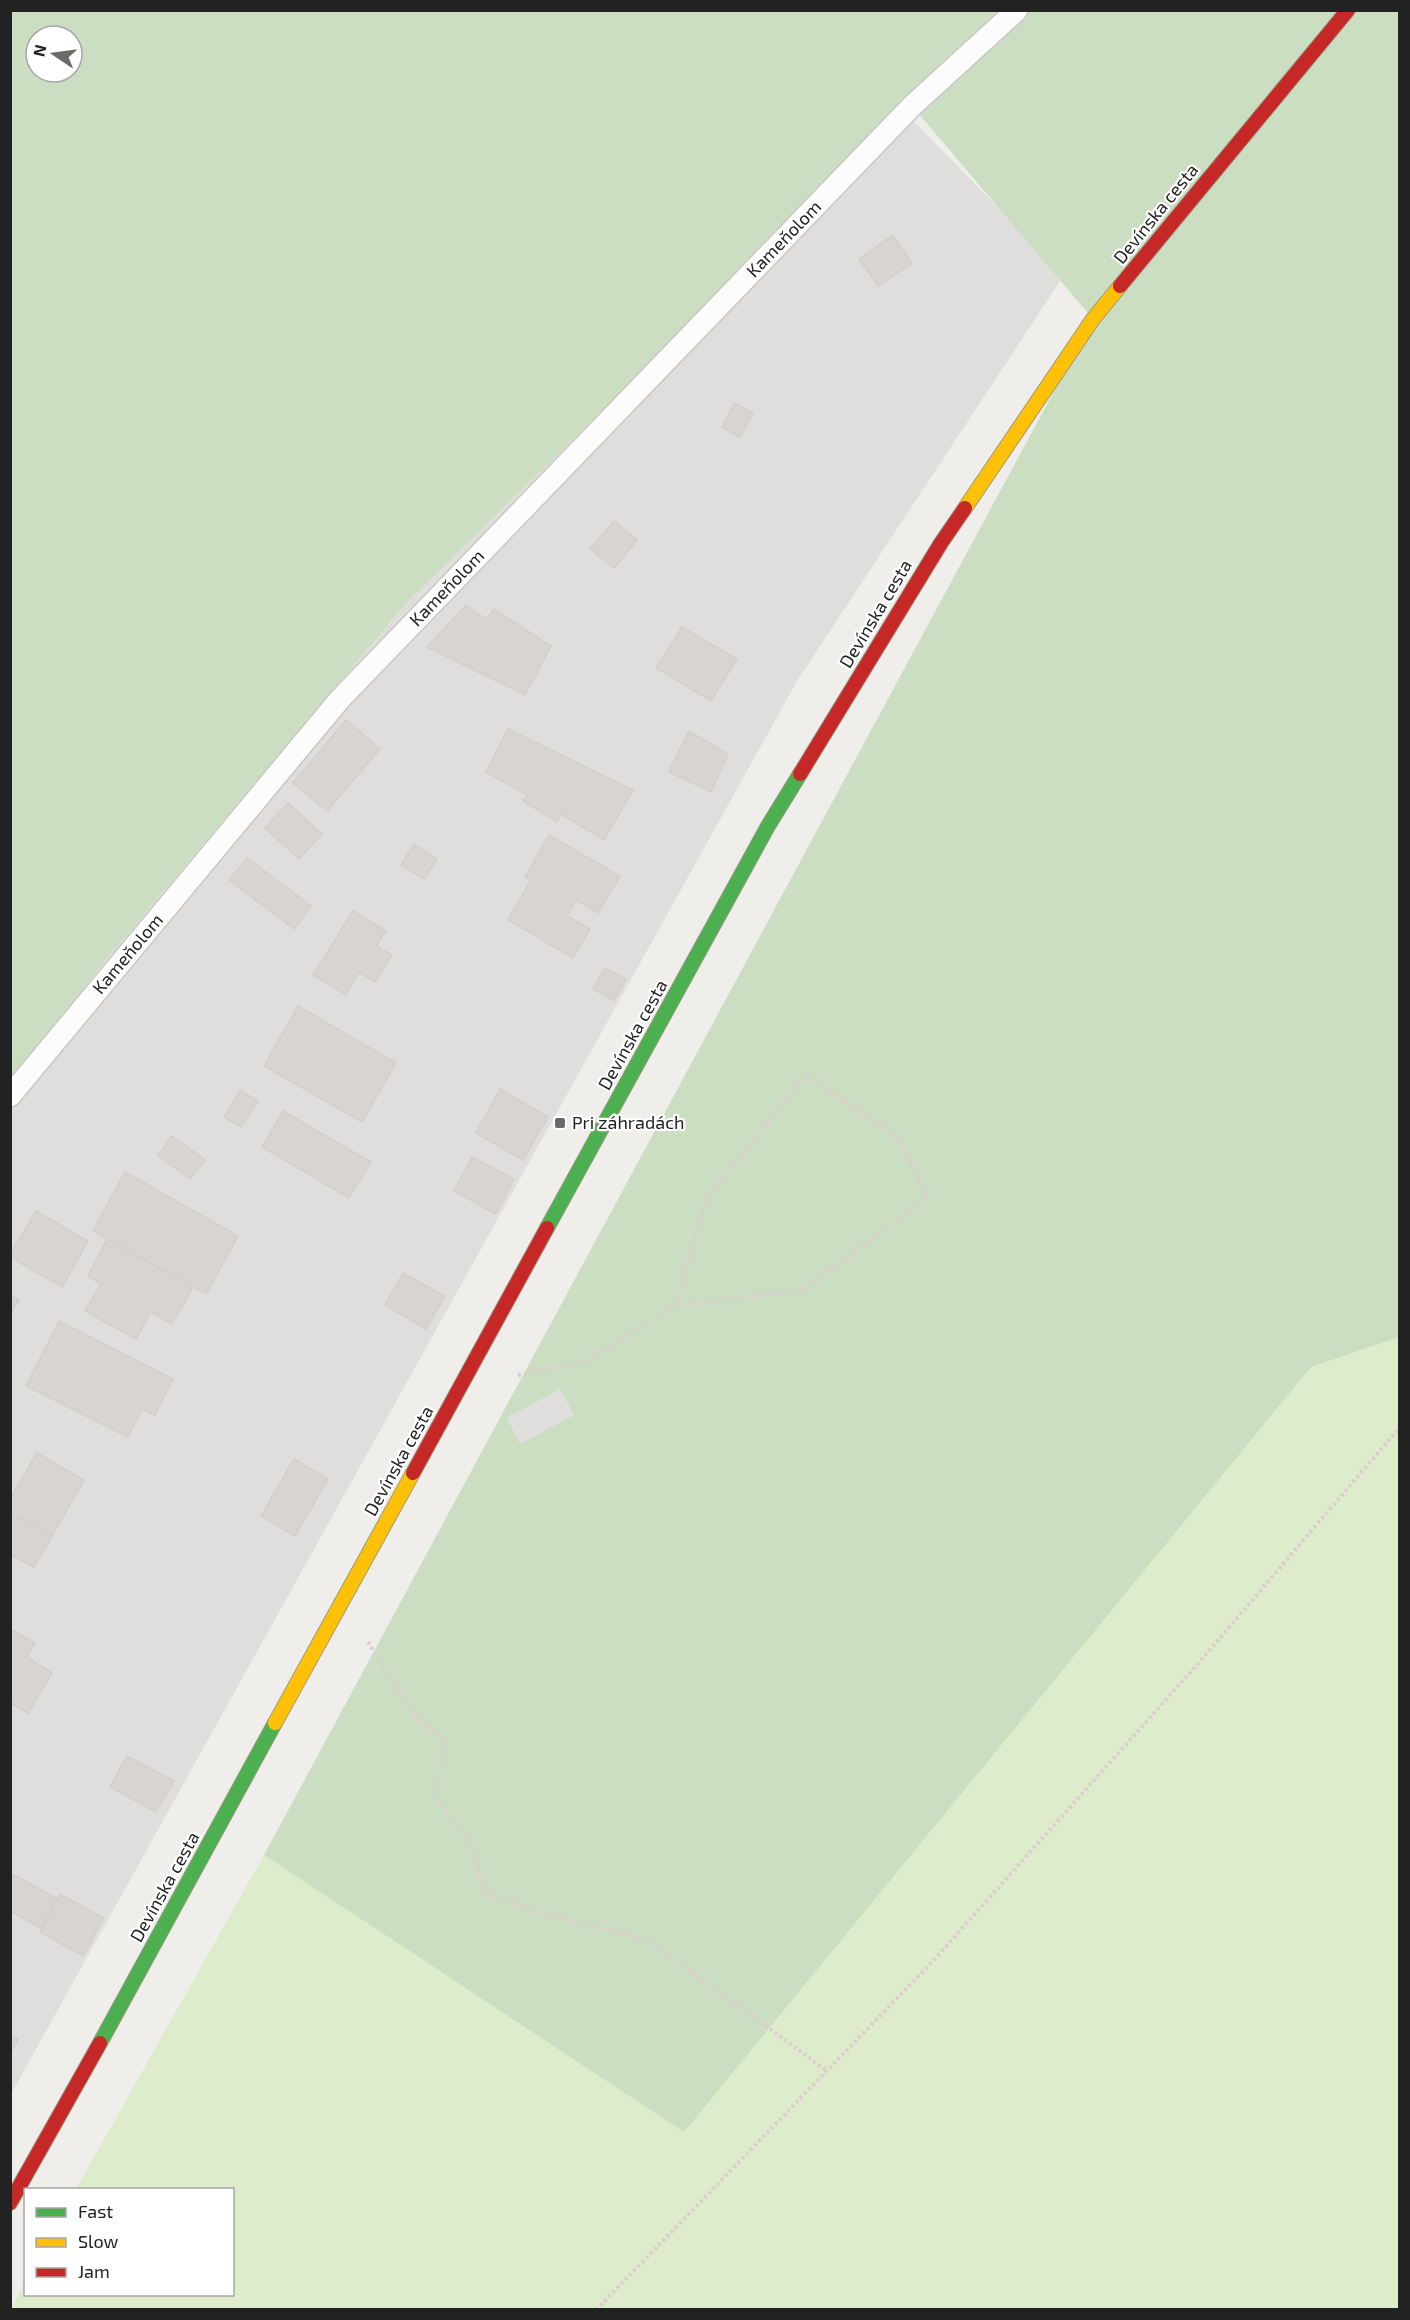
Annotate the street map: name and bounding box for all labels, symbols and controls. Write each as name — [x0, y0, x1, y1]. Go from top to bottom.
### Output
north arrow — [24, 24, 84, 84]
text: N — [28, 43, 49, 58]
street label: Devínska cesta — [1108, 159, 1202, 268]
street label: Kameňolom — [741, 195, 825, 281]
street label: Kameňolom — [404, 544, 488, 630]
street label: Devínska cesta — [834, 555, 916, 672]
street label: Kameňolom — [87, 909, 167, 998]
street label: Devínska cesta — [593, 976, 671, 1093]
place label: Pri záhradách — [572, 1111, 684, 1133]
marker: Pri záhradách — [553, 1116, 567, 1130]
street label: Devínska cesta — [359, 1402, 437, 1519]
street label: Devínska cesta — [125, 1828, 203, 1945]
legend — [24, 2188, 234, 2296]
text: Fast — [78, 2200, 113, 2222]
text: Slow — [78, 2230, 119, 2252]
text: Jam — [78, 2260, 110, 2282]

